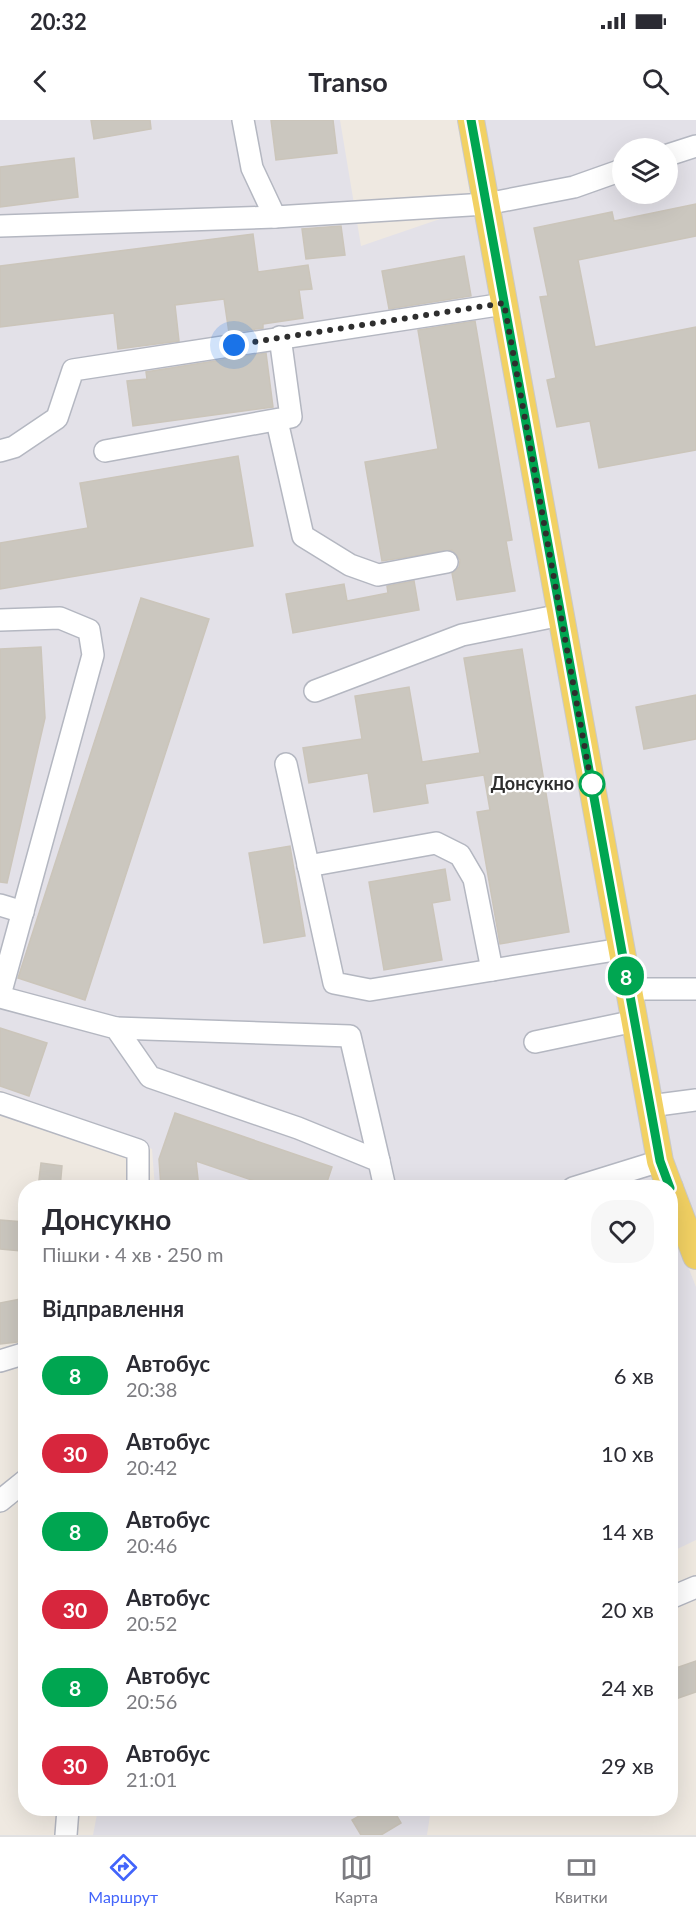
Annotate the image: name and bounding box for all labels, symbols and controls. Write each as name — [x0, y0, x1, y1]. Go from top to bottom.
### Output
text: 20:32 — [30, 8, 87, 35]
icon: back — [24, 65, 57, 98]
text: Transo — [308, 65, 388, 98]
icon: search — [639, 65, 672, 98]
map controls — [612, 138, 678, 204]
button: layers — [612, 138, 678, 204]
your location — [219, 330, 249, 360]
marker: Донсукно — [579, 771, 605, 797]
place label: Донсукно — [491, 772, 574, 794]
line badge: 8 — [606, 956, 646, 996]
text: 8 — [620, 964, 632, 989]
button: heart — [591, 1200, 654, 1263]
text: Донсукно — [42, 1202, 171, 1236]
text: Пішки · 4 хв · 250 m — [42, 1242, 224, 1266]
text: Відправлення — [42, 1295, 184, 1322]
text: Автобус — [126, 1350, 210, 1377]
text: 6 хв — [614, 1362, 654, 1389]
text: 8 — [69, 1363, 81, 1388]
text: 20:38 — [126, 1377, 177, 1401]
text: Автобус — [126, 1428, 210, 1455]
text: 10 хв — [601, 1440, 654, 1467]
text: 30 — [63, 1441, 87, 1466]
text: 20:42 — [126, 1455, 177, 1479]
text: Автобус — [126, 1506, 210, 1533]
text: 14 хв — [601, 1518, 654, 1545]
text: 8 — [69, 1519, 81, 1544]
text: 20:46 — [126, 1533, 177, 1557]
text: Автобус — [126, 1584, 210, 1611]
text: 20 хв — [601, 1596, 654, 1623]
text: 30 — [63, 1597, 87, 1622]
text: 20:52 — [126, 1611, 177, 1635]
text: Автобус — [126, 1662, 210, 1689]
text: 24 хв — [601, 1674, 654, 1701]
text: 8 — [69, 1675, 81, 1700]
text: 20:56 — [126, 1689, 177, 1713]
text: Автобус — [126, 1740, 210, 1767]
text: 29 хв — [601, 1752, 654, 1779]
text: 30 — [63, 1753, 87, 1778]
text: 21:01 — [126, 1767, 177, 1791]
tab: Маршрут — [88, 1851, 158, 1906]
tab: Карта — [335, 1851, 378, 1906]
tab: Квитки — [554, 1851, 608, 1906]

